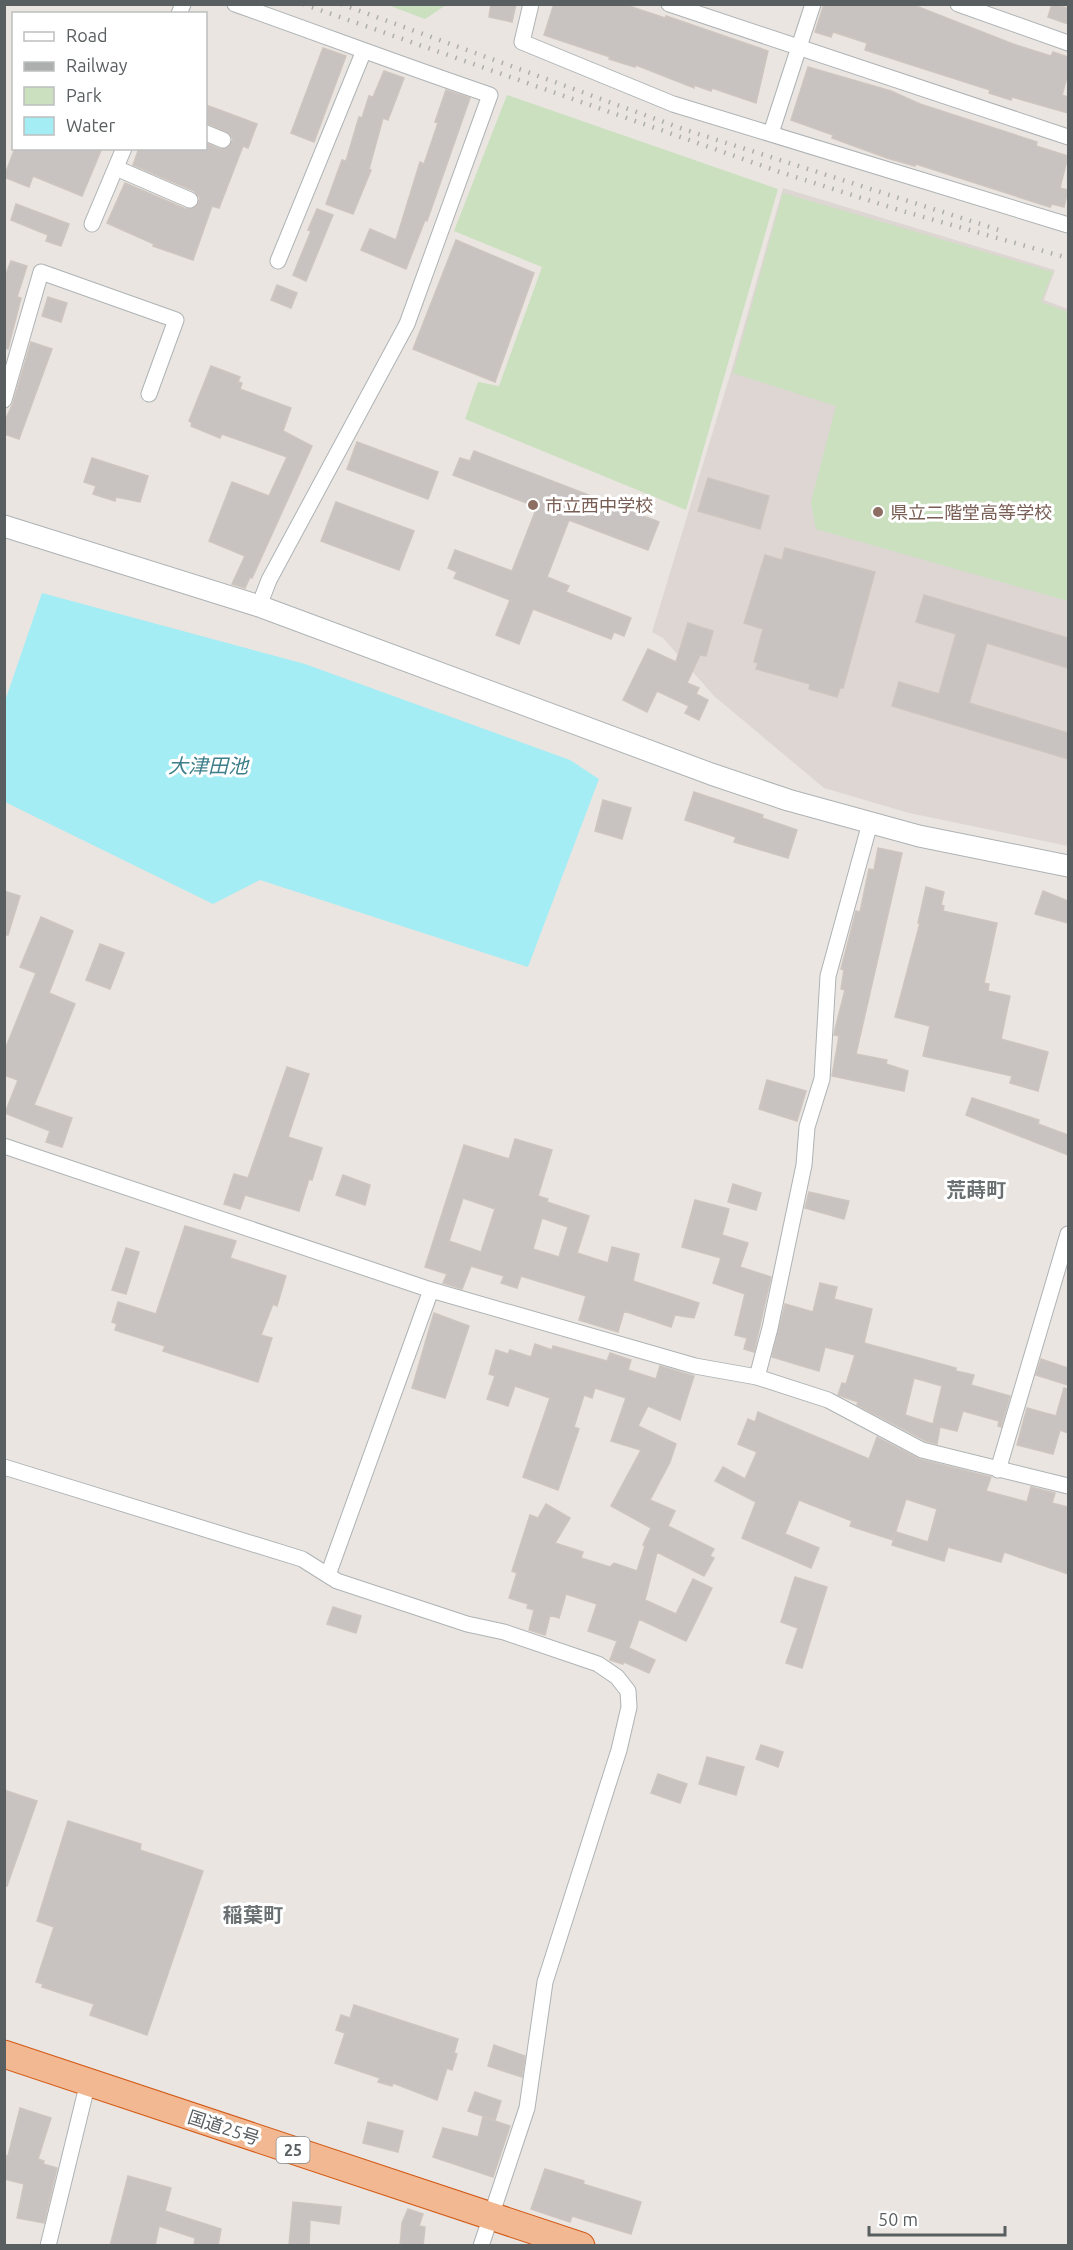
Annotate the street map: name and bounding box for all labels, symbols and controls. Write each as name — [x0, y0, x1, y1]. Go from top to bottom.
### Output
legend — [12, 12, 207, 150]
text: Road — [66, 25, 108, 45]
text: Railway — [66, 55, 128, 75]
text: Park — [66, 85, 102, 105]
text: Water — [66, 115, 116, 135]
place label: 市立西中学校 — [545, 495, 653, 515]
marker: 市立西中学校 — [526, 498, 540, 512]
place label: 県立二階堂高等学校 — [890, 502, 1052, 522]
marker: 県立二階堂高等学校 — [871, 505, 885, 519]
water label: 大津田池 — [168, 754, 250, 777]
district label: 荒蒔町 — [946, 1178, 1006, 1201]
district label: 稲葉町 — [223, 1903, 283, 1926]
street label: 国道25号 — [186, 2106, 262, 2148]
road number: 25 — [276, 2137, 310, 2163]
scale bar — [869, 2199, 1006, 2237]
text: 50 m — [878, 2209, 918, 2229]

